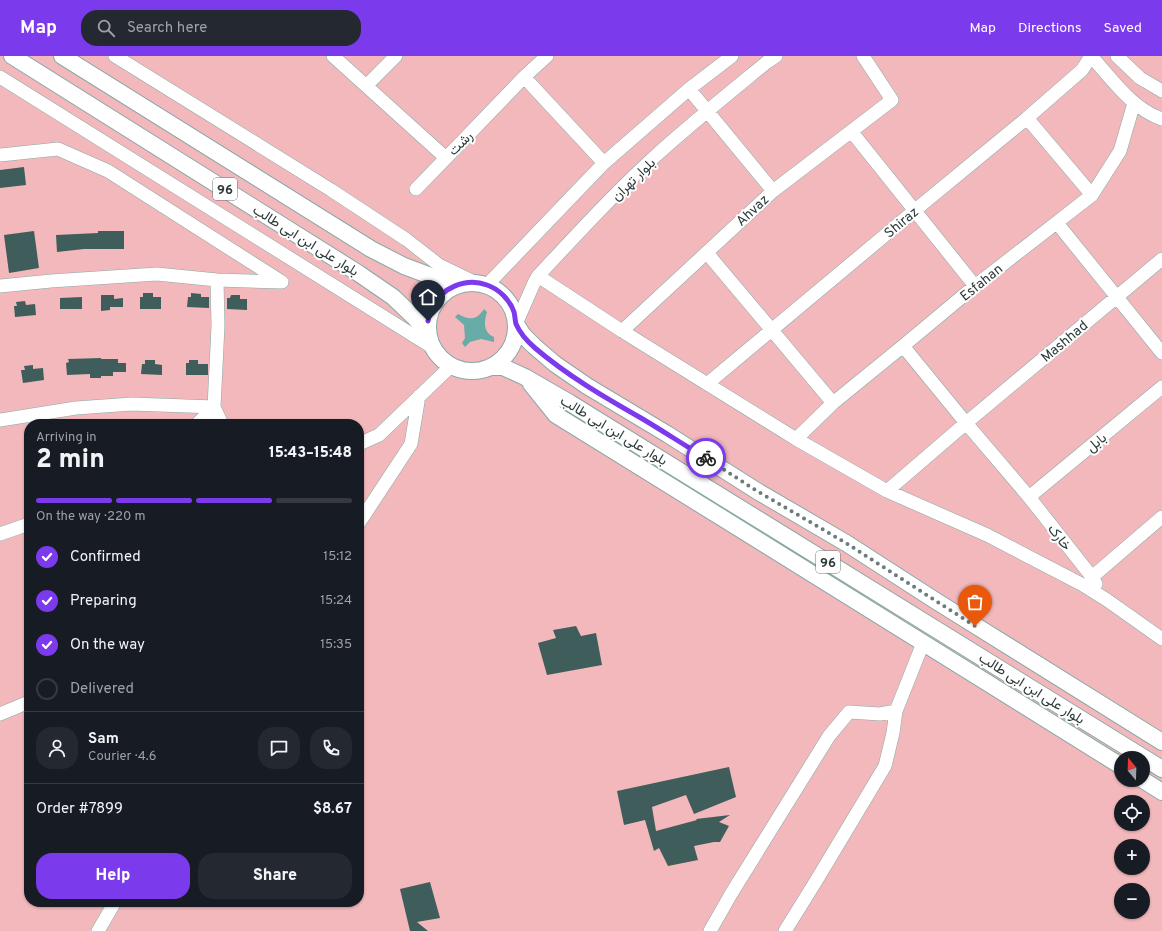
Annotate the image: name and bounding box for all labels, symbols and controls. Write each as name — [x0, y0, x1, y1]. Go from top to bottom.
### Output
search box — [81, 10, 361, 46]
text: Map — [20, 16, 57, 40]
icon: search — [95, 17, 117, 39]
text: Search here — [127, 19, 207, 38]
text: Map — [970, 20, 996, 37]
text: Directions — [1018, 20, 1082, 37]
text: Saved — [1104, 20, 1142, 37]
street label: رشت — [445, 128, 477, 160]
street label: بلوار تهران — [609, 155, 660, 205]
road number: 96 — [213, 178, 237, 200]
street label: Ahvaz — [733, 192, 773, 231]
street label: بلوار علی ابن ابی طالب — [249, 202, 361, 281]
street label: Shiraz — [881, 204, 923, 242]
street label: Esfahan — [957, 261, 1007, 305]
pin — [411, 280, 445, 321]
icon: home — [417, 286, 439, 308]
street label: Mashhad — [1038, 318, 1092, 367]
street label: بلوار علی ابن ابی طالب — [557, 393, 670, 470]
text: Arriving in — [36, 430, 97, 446]
street label: بابل — [1083, 430, 1111, 457]
courier — [686, 438, 726, 478]
text: 2 min — [36, 444, 105, 477]
text: 15:43–15:48 — [269, 444, 352, 463]
icon: bike — [695, 447, 717, 469]
text: On the way · 220 m — [36, 509, 145, 525]
street label: خارک — [1043, 521, 1074, 555]
icon: check — [36, 546, 58, 568]
text: Confirmed — [70, 548, 141, 567]
text: 15:12 — [323, 549, 352, 565]
road number: 96 — [816, 551, 840, 573]
pin — [958, 585, 992, 626]
icon: check — [36, 590, 58, 612]
icon: bag — [964, 591, 986, 613]
text: Preparing — [70, 592, 137, 611]
text: 15:24 — [320, 593, 352, 609]
icon: check — [36, 634, 58, 656]
text: On the way — [70, 636, 145, 655]
text: 15:35 — [320, 637, 352, 653]
street label: بلوار علی ابن ابی طالب — [975, 650, 1087, 729]
text: Delivered — [70, 680, 134, 699]
button: person — [36, 727, 78, 769]
button: chat — [258, 727, 300, 769]
button: phone — [310, 727, 352, 769]
text: Sam — [88, 730, 119, 749]
text: Courier · 4.6 — [88, 749, 156, 765]
north arrow — [1114, 751, 1150, 787]
map controls — [1114, 751, 1150, 919]
button: locate — [1114, 795, 1150, 831]
text: Order #7899 — [36, 800, 123, 819]
text: $8.67 — [313, 800, 352, 819]
button: + — [1114, 839, 1150, 875]
button: Help — [36, 853, 190, 899]
button: Share — [198, 853, 352, 899]
button: − — [1114, 883, 1150, 919]

